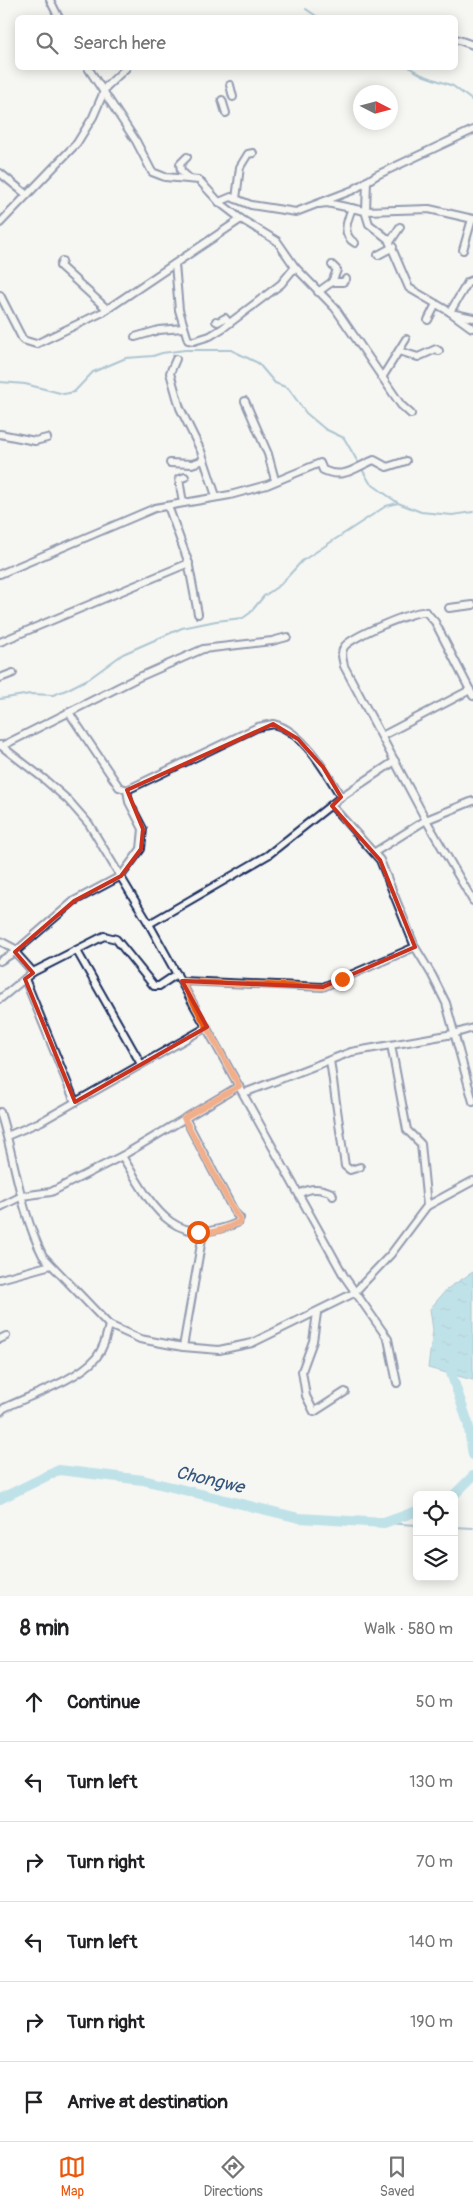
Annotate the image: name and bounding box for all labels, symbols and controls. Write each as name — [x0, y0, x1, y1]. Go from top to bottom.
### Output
search box — [15, 15, 458, 70]
icon: search — [33, 29, 61, 57]
text: Search here — [73, 31, 166, 55]
north arrow — [353, 85, 398, 130]
route end — [331, 968, 354, 991]
route start — [187, 1221, 210, 1244]
water label: Chongwe — [174, 1461, 248, 1499]
map controls — [413, 1491, 458, 1581]
button: locate — [413, 1491, 458, 1536]
button: layers — [413, 1536, 458, 1581]
text: 8 min — [20, 1615, 69, 1642]
text: Walk · 580 m — [364, 1619, 453, 1639]
icon: ahead — [20, 1688, 48, 1716]
text: Continue — [67, 1690, 140, 1714]
text: 50 m — [416, 1692, 453, 1712]
icon: left — [20, 1768, 48, 1796]
text: Turn left — [67, 1770, 137, 1794]
text: 130 m — [409, 1772, 453, 1792]
icon: right — [20, 1848, 48, 1876]
text: Turn right — [67, 1850, 145, 1874]
text: 70 m — [416, 1852, 453, 1872]
icon: left — [20, 1928, 48, 1956]
text: Turn left — [67, 1930, 137, 1954]
text: 140 m — [409, 1932, 453, 1952]
icon: right — [20, 2008, 48, 2036]
text: Turn right — [67, 2010, 145, 2034]
text: 190 m — [410, 2012, 453, 2032]
icon: arrive — [20, 2088, 48, 2116]
text: Arrive at destination — [67, 2090, 228, 2114]
tab: Map — [58, 2153, 86, 2200]
tab: Directions — [203, 2153, 263, 2200]
tab: Saved — [380, 2153, 415, 2200]

